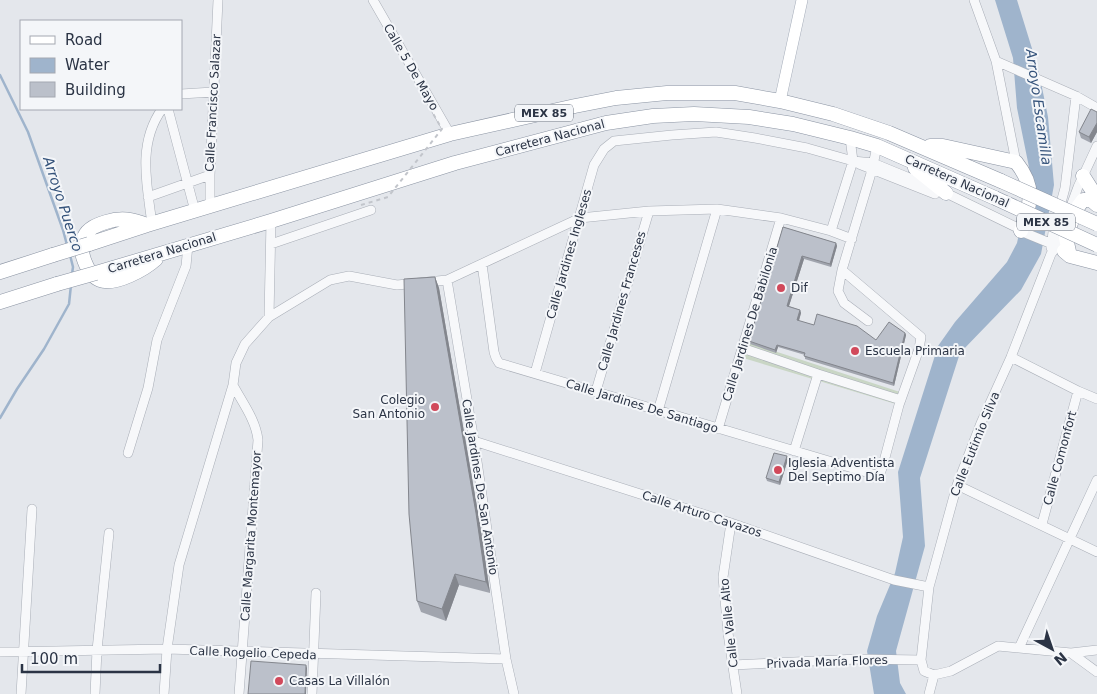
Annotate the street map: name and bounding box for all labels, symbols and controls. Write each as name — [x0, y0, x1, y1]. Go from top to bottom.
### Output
legend — [20, 20, 182, 110]
street label: Calle 5 De Mayo — [381, 21, 441, 113]
text: Road — [65, 31, 103, 49]
street label: Calle Francisco Salazar — [202, 34, 224, 172]
water label: Arroyo Escamilla — [1023, 47, 1055, 166]
text: Water — [65, 56, 110, 74]
text: Building — [65, 81, 126, 99]
road number: MEX 85 — [515, 105, 573, 122]
street label: Carretera Nacional — [494, 117, 606, 159]
street label: Carretera Nacional — [903, 152, 1011, 210]
water label: Arroyo Puerco — [40, 154, 86, 254]
street label: Calle Jardines Ingleses — [544, 187, 594, 321]
road number: MEX 85 — [1017, 213, 1075, 230]
street label: Calle Jardines Franceses — [595, 229, 649, 373]
street label: Carretera Nacional — [106, 230, 218, 276]
street label: Calle Jardines De Babilonia — [720, 245, 780, 403]
place label: Dif — [791, 281, 809, 295]
marker: Dif — [775, 282, 787, 294]
place label: Escuela Primaria — [865, 344, 965, 358]
marker: Escuela Primaria — [849, 345, 861, 357]
street label: Calle Jardines De Santiago — [564, 376, 720, 436]
street label: Calle Eutimio Silva — [948, 390, 1002, 498]
place label: Colegio San Antonio — [352, 393, 425, 421]
street label: Calle Jardines De San Antonio — [459, 398, 501, 576]
marker: Colegio San Antonio — [429, 401, 441, 413]
street label: Calle Comonfort — [1041, 409, 1079, 507]
street label: Calle Margarita Montemayor — [238, 450, 264, 622]
place label: Iglesia Adventista Del Septimo Día — [788, 456, 895, 484]
marker: Iglesia Adventista Del Septimo Día — [772, 464, 784, 476]
street label: Calle Arturo Cavazos — [640, 488, 764, 540]
street label: Calle Valle Alto — [717, 578, 741, 668]
north arrow — [1027, 624, 1077, 674]
scale bar — [22, 642, 160, 674]
street label: Calle Rogelio Cepeda — [189, 644, 317, 662]
text: N — [1051, 649, 1070, 669]
text: 100 m — [30, 650, 78, 668]
street label: Privada María Flores — [766, 653, 888, 671]
place label: Casas La Villalón — [289, 674, 390, 688]
marker: Casas La Villalón — [273, 675, 285, 687]

